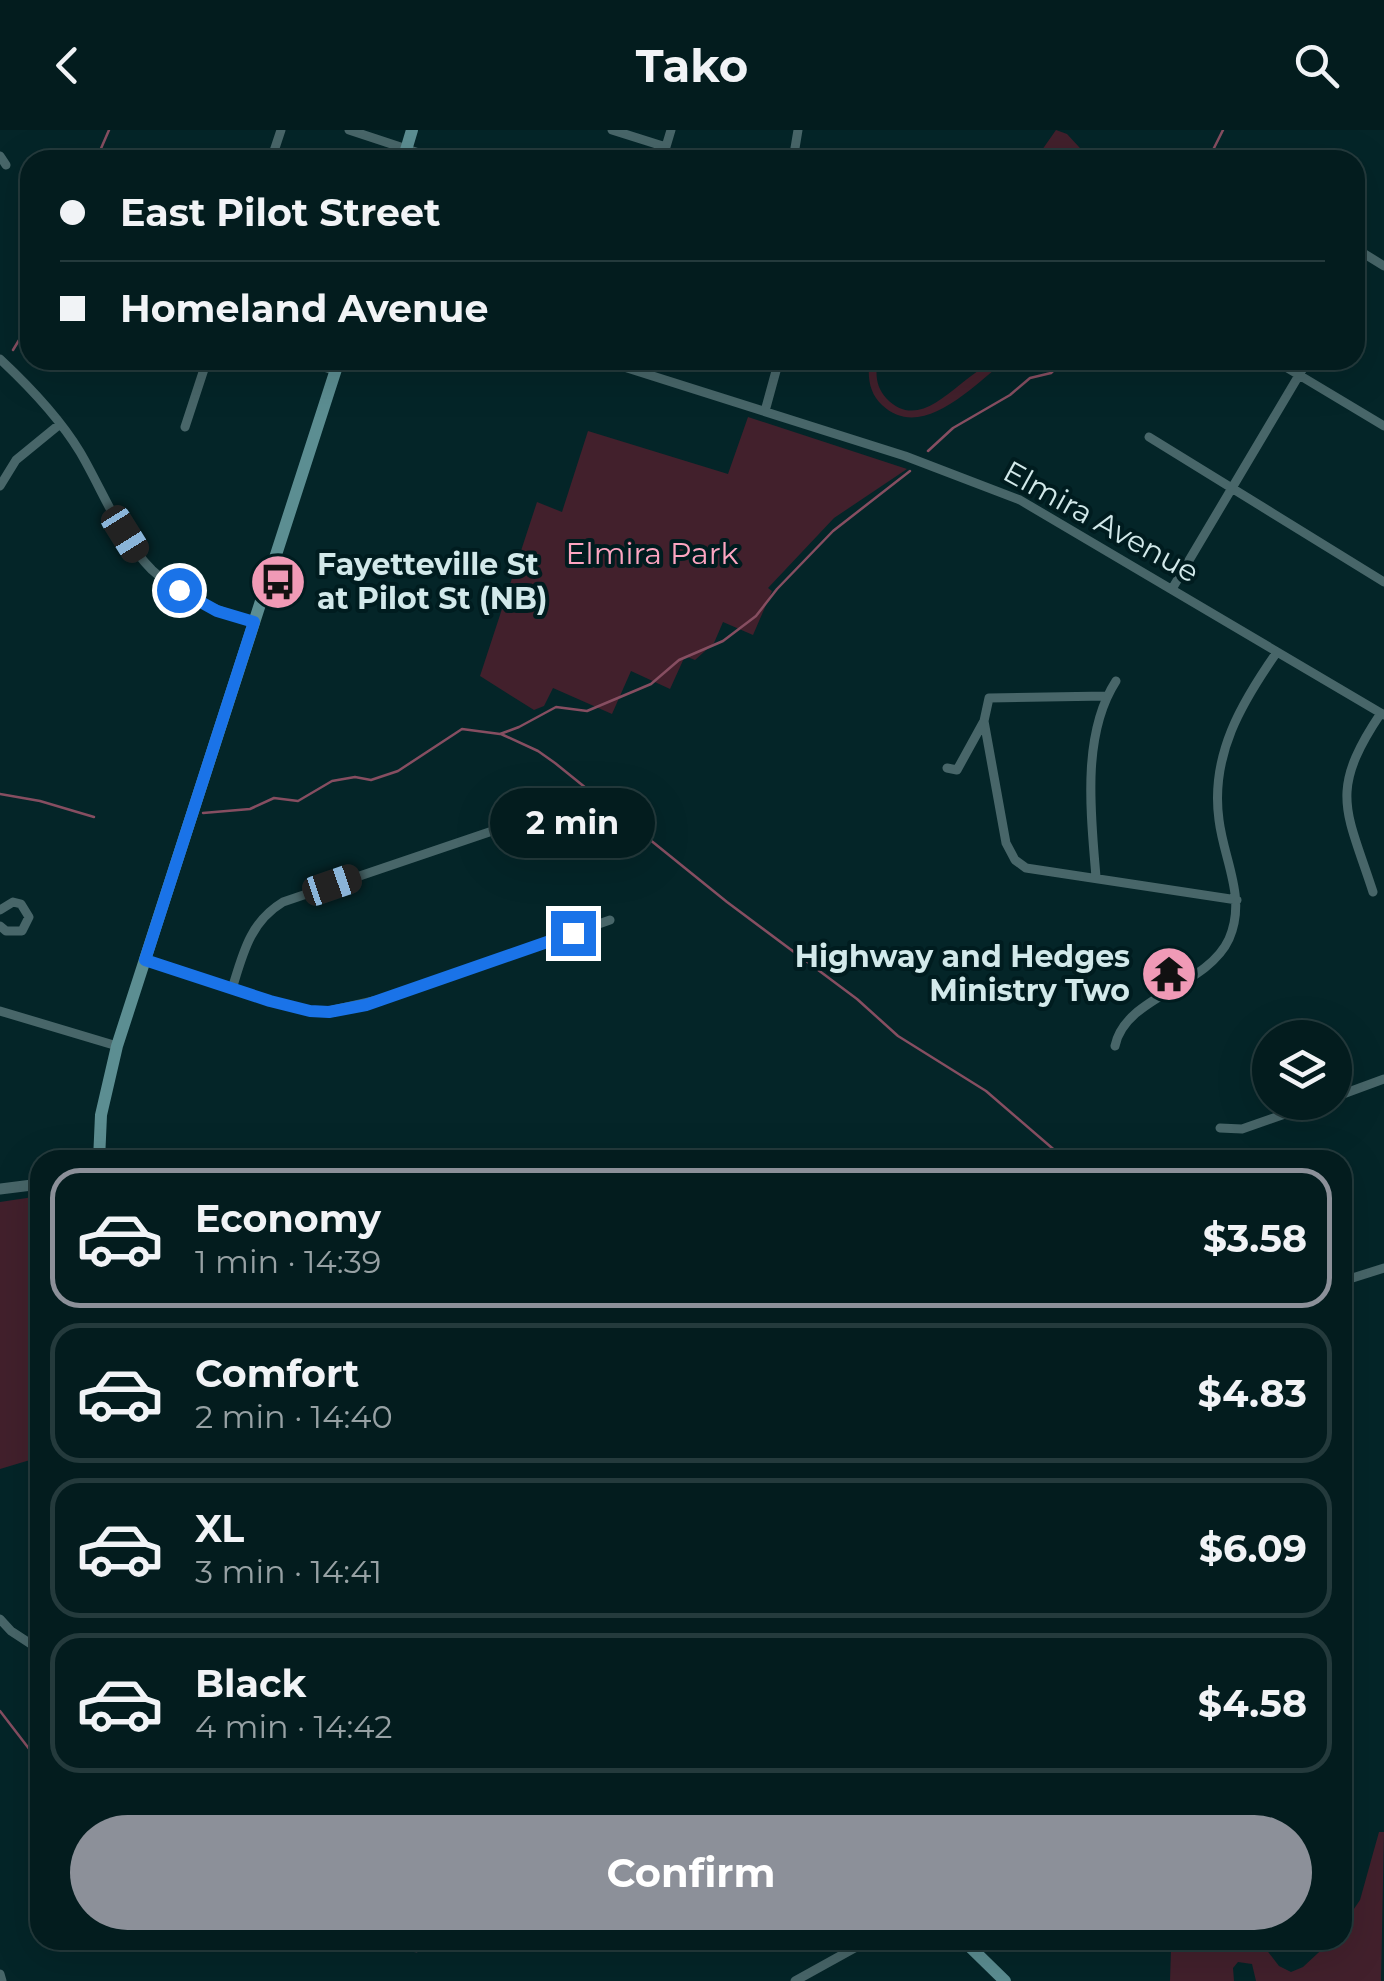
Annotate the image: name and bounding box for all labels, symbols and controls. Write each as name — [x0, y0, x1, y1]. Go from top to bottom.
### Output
icon: back — [40, 38, 95, 93]
text: Tako — [636, 38, 748, 93]
icon: search — [1289, 38, 1344, 93]
text: East Pilot Street — [120, 189, 440, 236]
text: Homeland Avenue — [120, 285, 488, 332]
street label: Elmira Avenue — [997, 453, 1205, 591]
car — [96, 501, 154, 567]
park label: Elmira Park — [566, 535, 739, 572]
place label: Fayetteville St at Pilot St (NB) — [317, 546, 548, 617]
bus stop icon: Fayetteville St at Pilot St (NB) — [248, 552, 308, 612]
route start — [157, 568, 202, 613]
callout: 2 min — [490, 788, 656, 858]
text: 2 min — [526, 803, 619, 842]
car — [299, 861, 365, 909]
route end — [551, 911, 596, 956]
place label: Highway and Hedges Ministry Two — [795, 938, 1130, 1009]
temple icon: Highway and Hedges Ministry Two — [1139, 944, 1199, 1004]
map controls — [1252, 1020, 1352, 1120]
button: layers — [1252, 1020, 1352, 1120]
icon: car — [75, 1193, 165, 1283]
text: Economy — [195, 1195, 381, 1242]
text: $3.58 — [1203, 1215, 1307, 1262]
text: 1 min · 14:39 — [195, 1242, 381, 1281]
icon: car — [75, 1348, 165, 1438]
text: Comfort — [195, 1350, 359, 1397]
text: $4.83 — [1198, 1370, 1307, 1417]
text: 2 min · 14:40 — [195, 1397, 393, 1436]
icon: car — [75, 1503, 165, 1593]
text: XL — [195, 1505, 244, 1552]
text: $6.09 — [1199, 1525, 1307, 1572]
text: 3 min · 14:41 — [195, 1552, 382, 1591]
icon: car — [75, 1658, 165, 1748]
text: Black — [195, 1660, 306, 1707]
text: $4.58 — [1198, 1680, 1307, 1727]
text: 4 min · 14:42 — [195, 1707, 393, 1746]
button: Confirm — [70, 1815, 1312, 1930]

